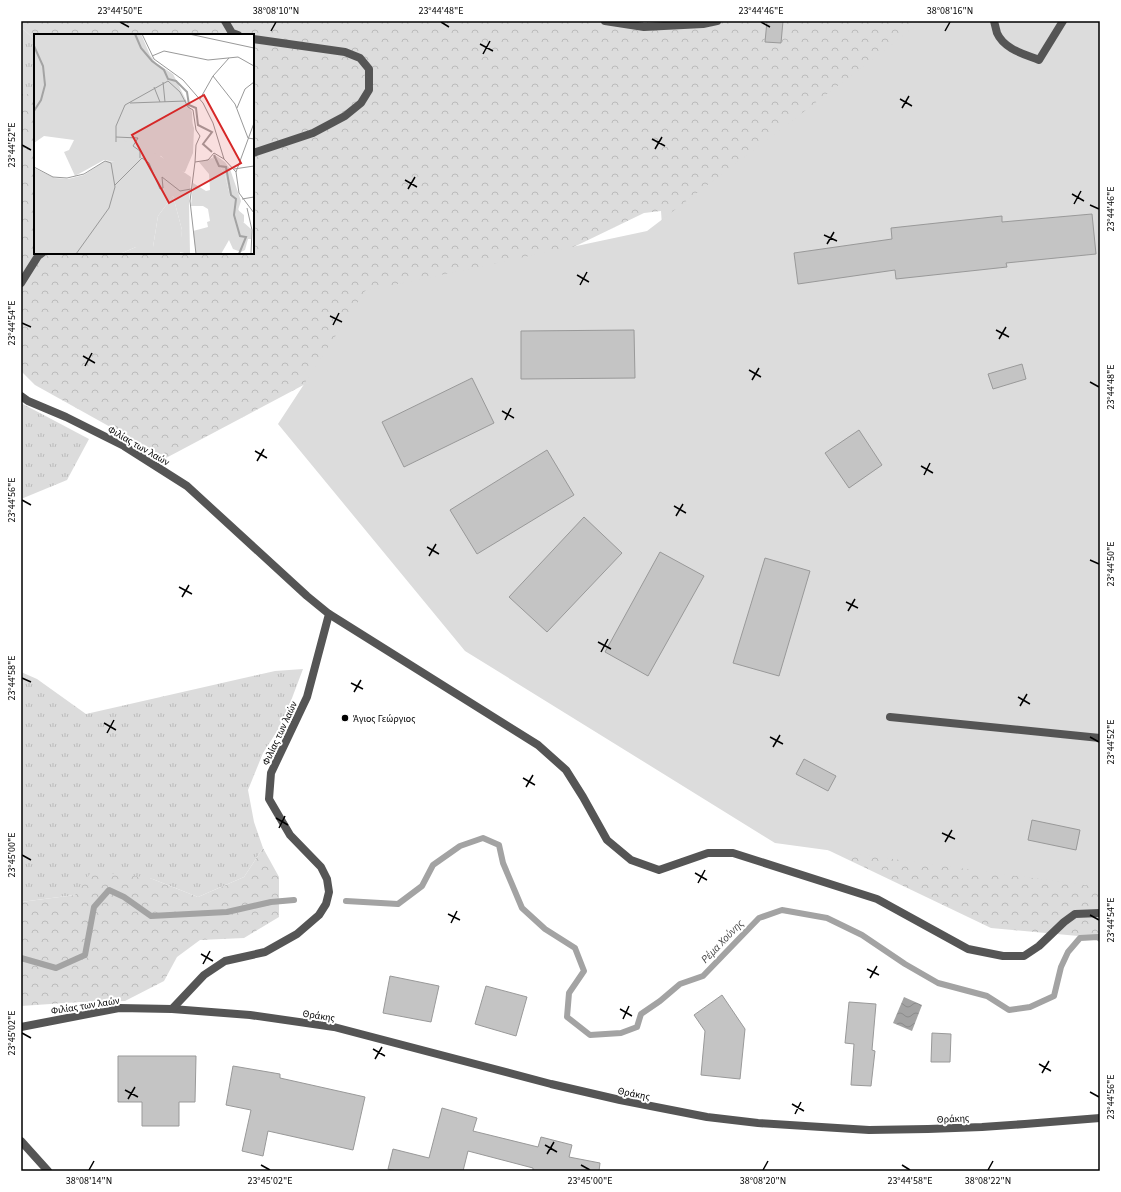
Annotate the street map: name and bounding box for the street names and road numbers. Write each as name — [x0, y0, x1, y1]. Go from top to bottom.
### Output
street label: Φιλίας των λαών — [105, 422, 172, 469]
street label: Φιλίας των λαών — [259, 699, 301, 768]
street label: Φιλίας των λαών — [50, 994, 121, 1018]
street label: Θράκης — [302, 1007, 337, 1026]
street label: Θράκης — [617, 1084, 652, 1104]
street label: Θράκης — [937, 1111, 970, 1127]

